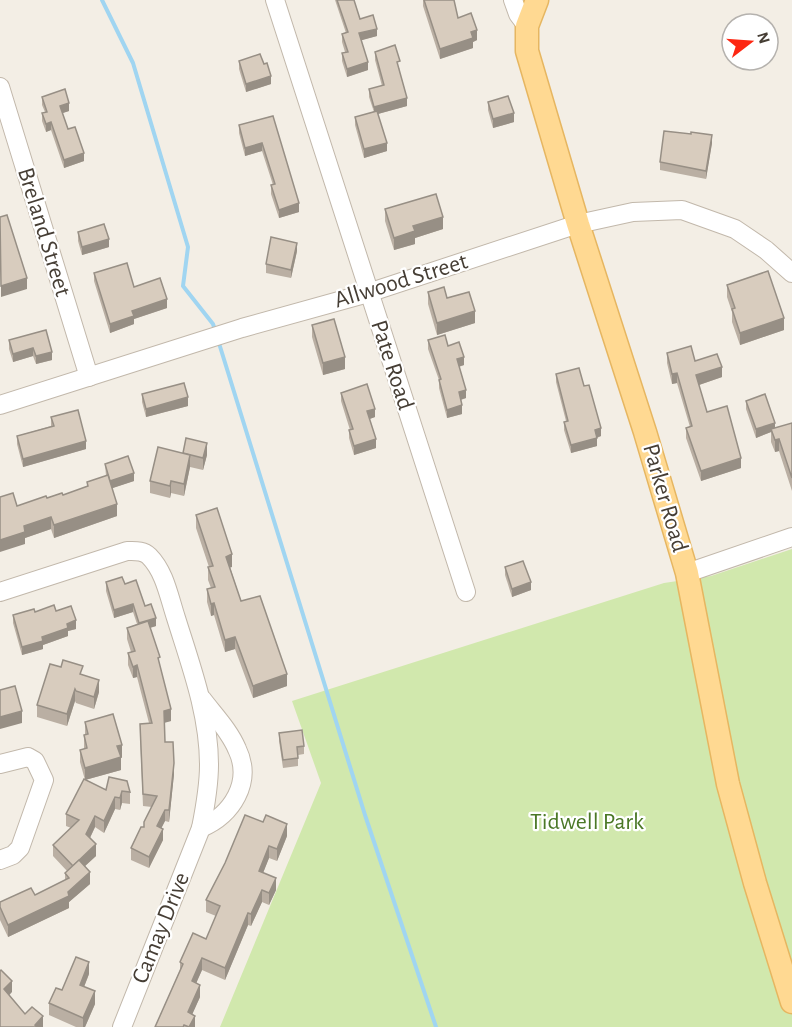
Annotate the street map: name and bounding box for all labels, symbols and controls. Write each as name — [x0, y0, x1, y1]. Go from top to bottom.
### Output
north arrow — [720, 12, 780, 72]
text: N — [754, 30, 773, 46]
street label: Breland Street — [13, 165, 75, 300]
street label: Allwood Street — [332, 249, 471, 313]
street label: Pate Road — [366, 317, 418, 413]
street label: Parker Road — [638, 441, 692, 555]
park label: Tidwell Park — [530, 810, 644, 834]
street label: Camay Drive — [128, 869, 194, 987]

